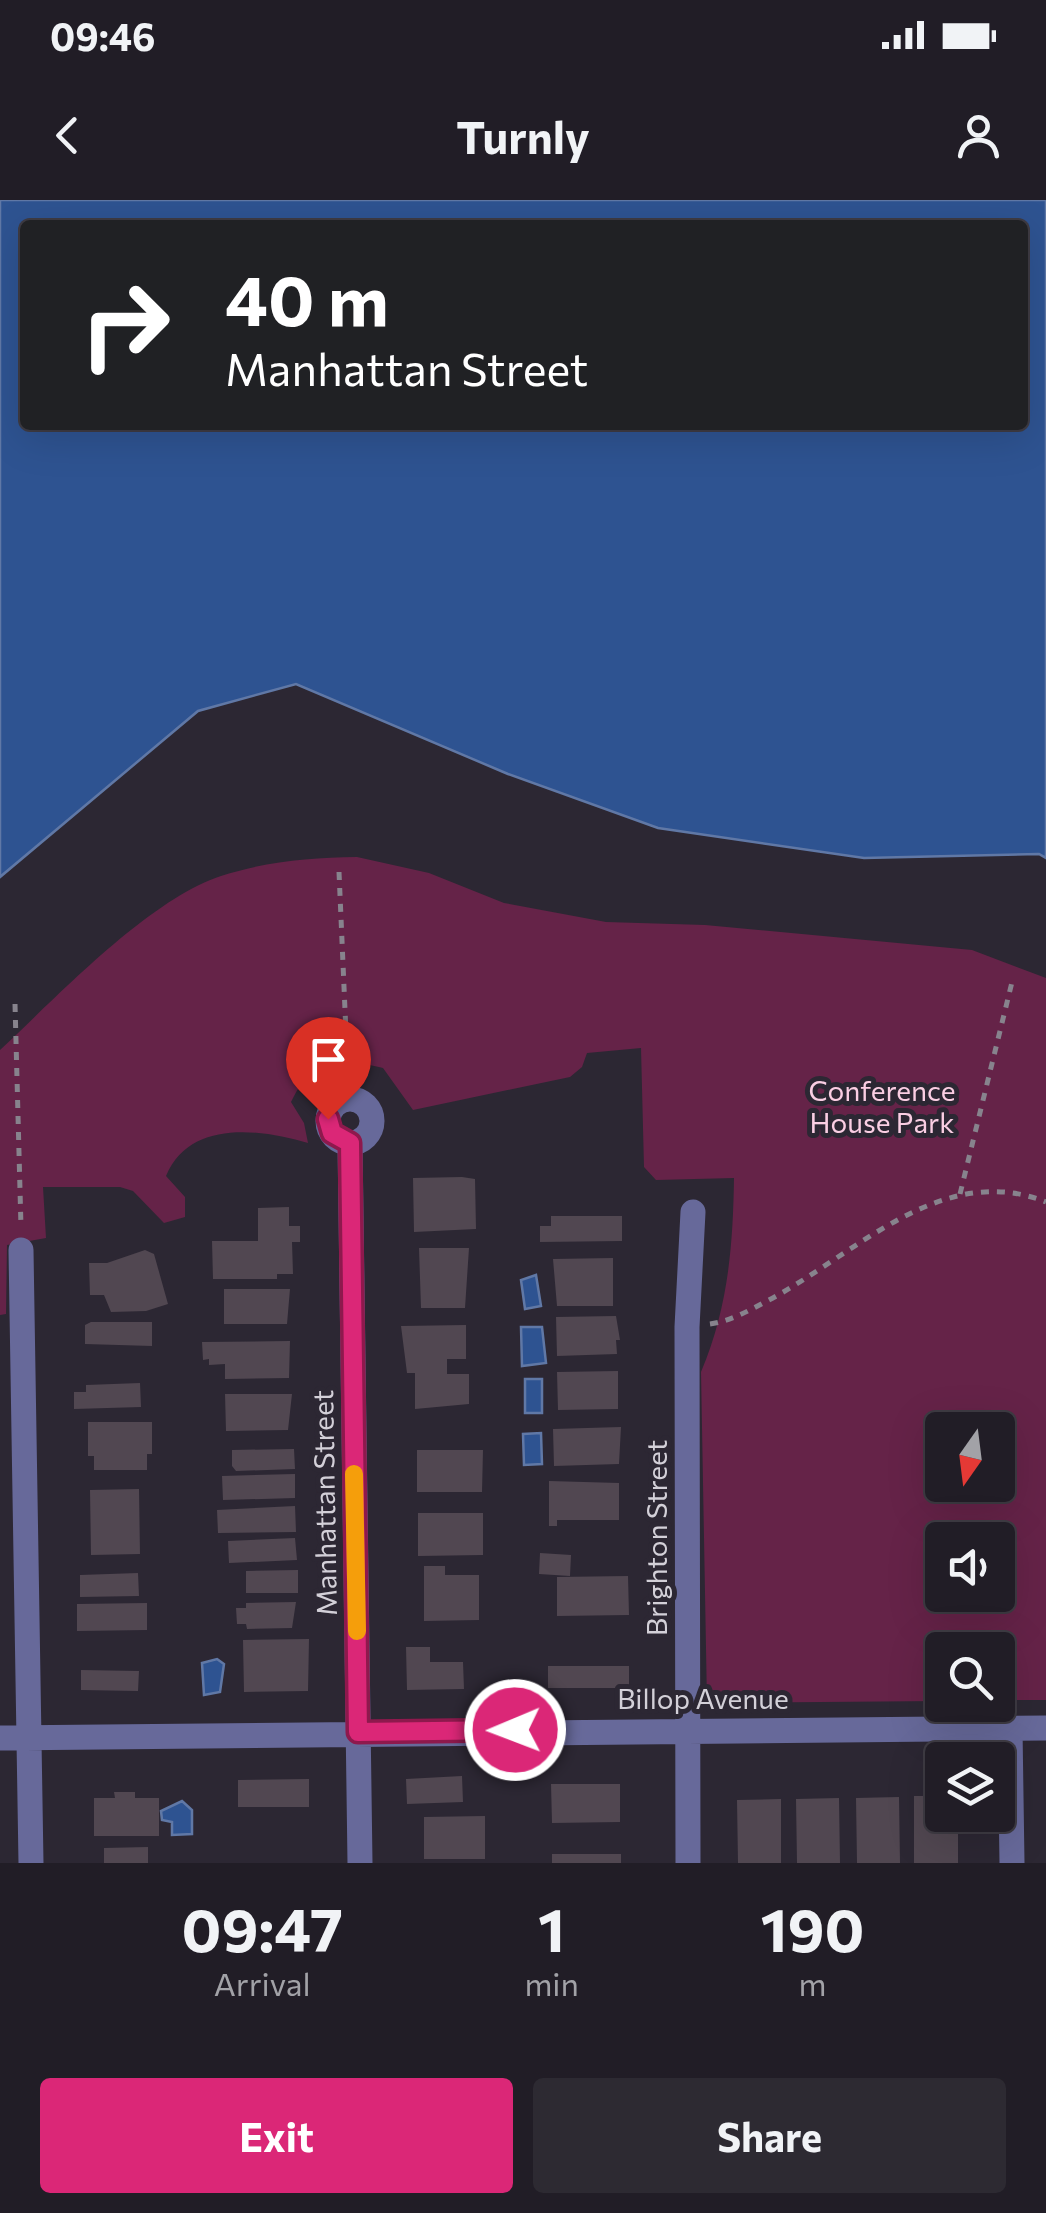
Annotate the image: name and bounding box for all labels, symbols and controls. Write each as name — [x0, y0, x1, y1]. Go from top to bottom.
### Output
text: 09:46 — [50, 12, 156, 59]
icon: back — [40, 108, 95, 163]
text: Turnly — [456, 108, 590, 163]
icon: person — [951, 108, 1006, 163]
text: 40 m — [225, 255, 389, 340]
icon: right — [60, 260, 190, 390]
text: Manhattan Street — [225, 340, 588, 395]
pin — [286, 1017, 371, 1120]
icon: arrive — [301, 1032, 356, 1087]
park label: Conference House Park — [808, 1073, 956, 1139]
street label: Manhattan Street — [305, 1390, 343, 1616]
north arrow — [925, 1412, 1015, 1502]
map controls — [925, 1412, 1015, 1832]
street label: Brighton Street — [639, 1440, 673, 1636]
button: sound — [925, 1522, 1015, 1612]
button: search — [925, 1632, 1015, 1722]
position arrow — [463, 1678, 567, 1782]
street label: Billop Avenue — [617, 1681, 789, 1715]
button: layers — [925, 1742, 1015, 1832]
text: 09:47 — [182, 1891, 343, 1964]
text: 1 — [538, 1891, 565, 1964]
text: 190 — [760, 1891, 864, 1964]
text: Arrival — [214, 1963, 311, 2003]
text: min — [524, 1963, 579, 2003]
text: m — [798, 1963, 826, 2003]
button: Exit — [40, 2078, 513, 2193]
button: Share — [533, 2078, 1006, 2193]

